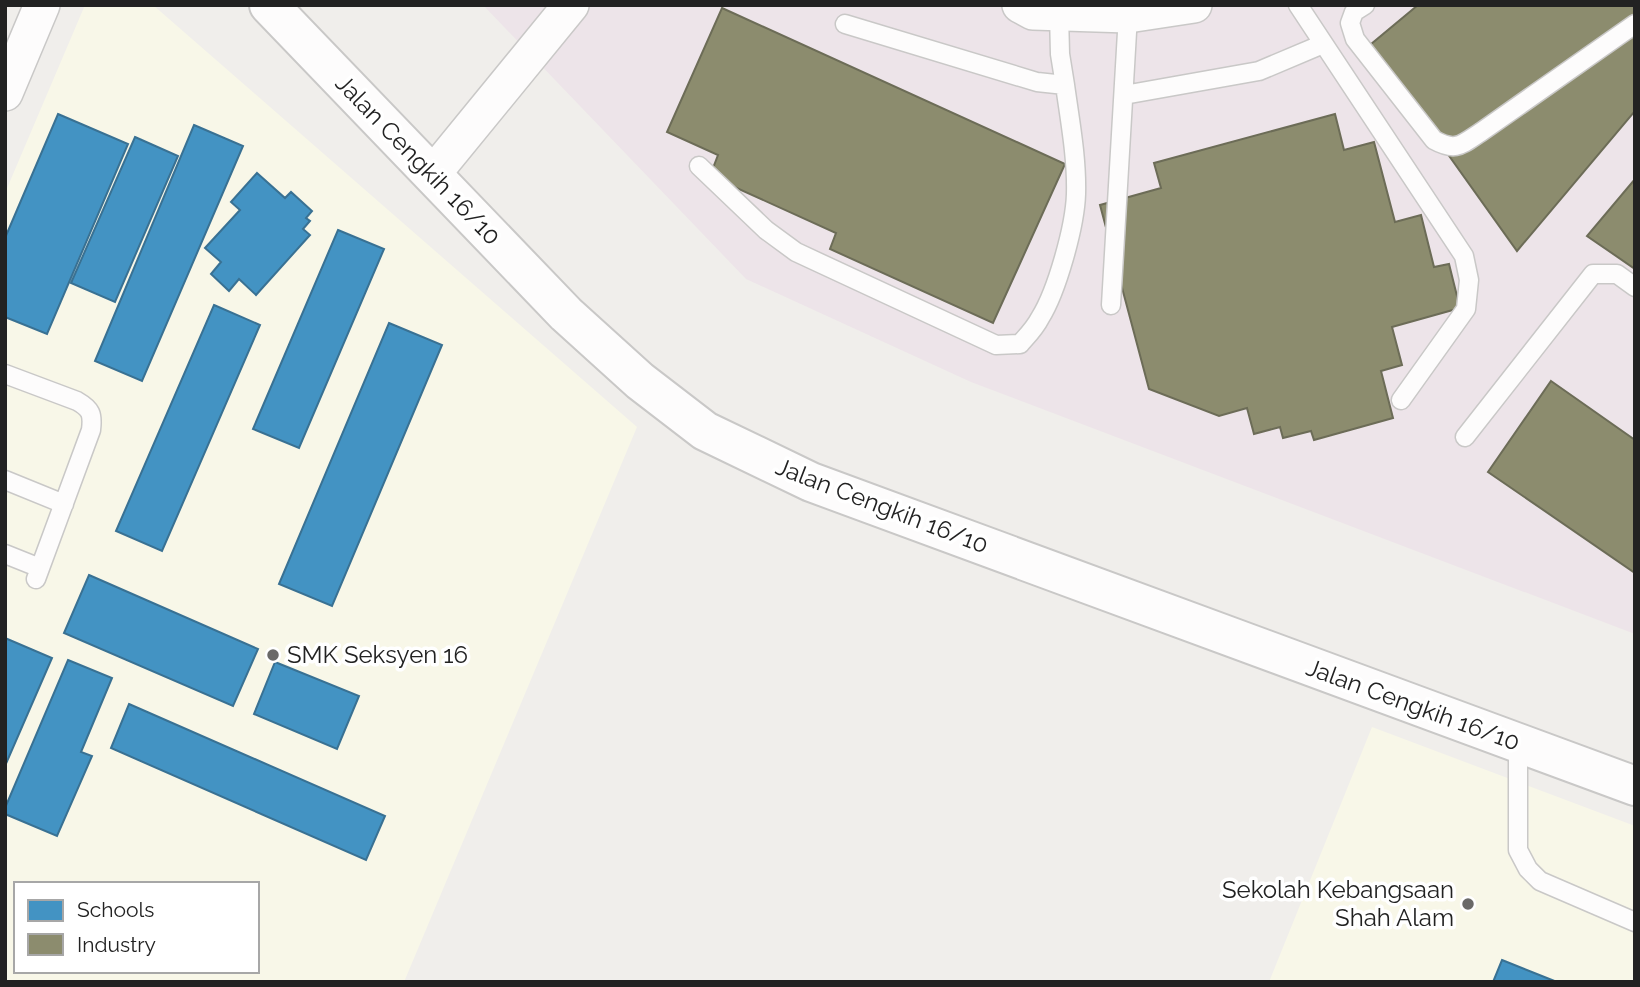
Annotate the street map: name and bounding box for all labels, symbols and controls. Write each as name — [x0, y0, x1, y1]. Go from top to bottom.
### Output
street label: Jalan Cengkih 16/10 — [330, 69, 507, 251]
street label: Jalan Cengkih 16/10 — [772, 452, 993, 559]
place label: SMK Seksyen 16 — [287, 640, 468, 669]
marker: SMK Seksyen 16 — [265, 647, 281, 663]
street label: Jalan Cengkih 16/10 — [1302, 652, 1524, 757]
place label: Sekolah Kebangsaan Shah Alam — [1222, 875, 1454, 932]
legend — [14, 882, 259, 973]
marker: Sekolah Kebangsaan Shah Alam — [1460, 896, 1476, 912]
text: Schools — [77, 897, 154, 922]
text: Industry — [77, 932, 156, 957]

